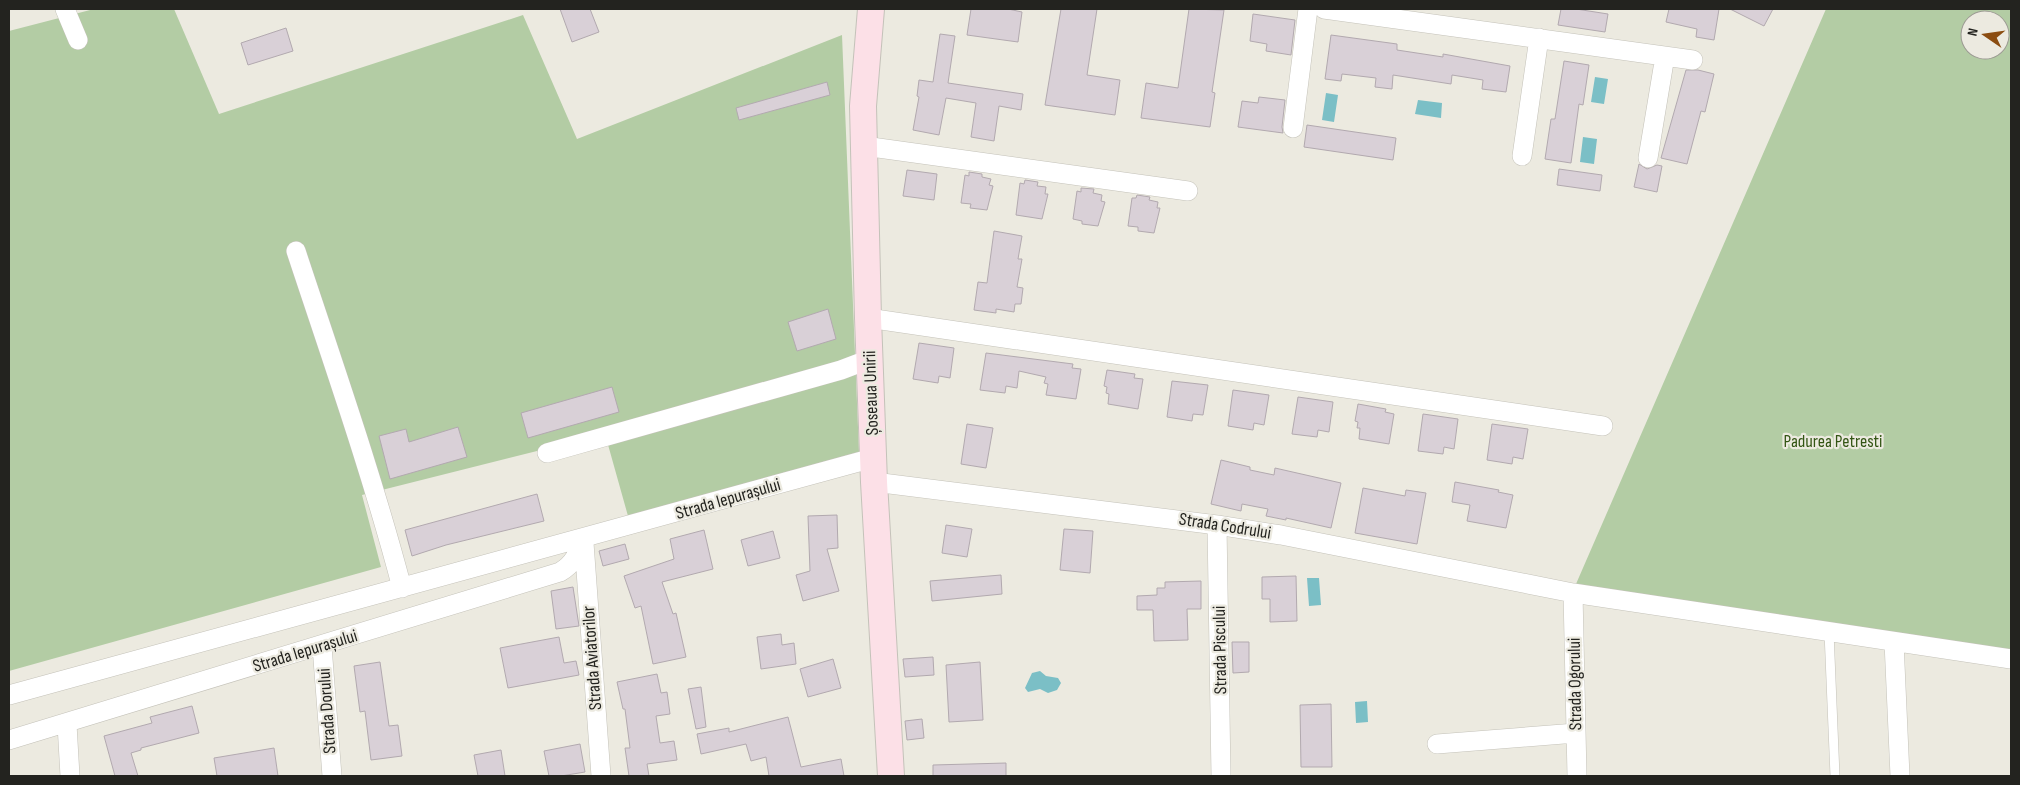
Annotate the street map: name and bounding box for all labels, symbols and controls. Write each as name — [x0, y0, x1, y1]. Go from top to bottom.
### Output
north arrow — [1960, 10, 2010, 60]
text: N — [1964, 27, 1982, 38]
street label: Șoseaua Unirii — [859, 350, 883, 436]
park label: Padurea Petresti — [1784, 431, 1882, 452]
street label: Strada Iepurașului — [673, 474, 783, 524]
street label: Strada Codrului — [1178, 508, 1272, 544]
street label: Strada Aviatorilor — [578, 605, 606, 711]
street label: Strada Piscului — [1209, 605, 1231, 695]
street label: Strada Iepurașului — [250, 625, 360, 677]
street label: Strada Ogorului — [1564, 637, 1586, 731]
street label: Strada Dorului — [314, 668, 340, 754]

